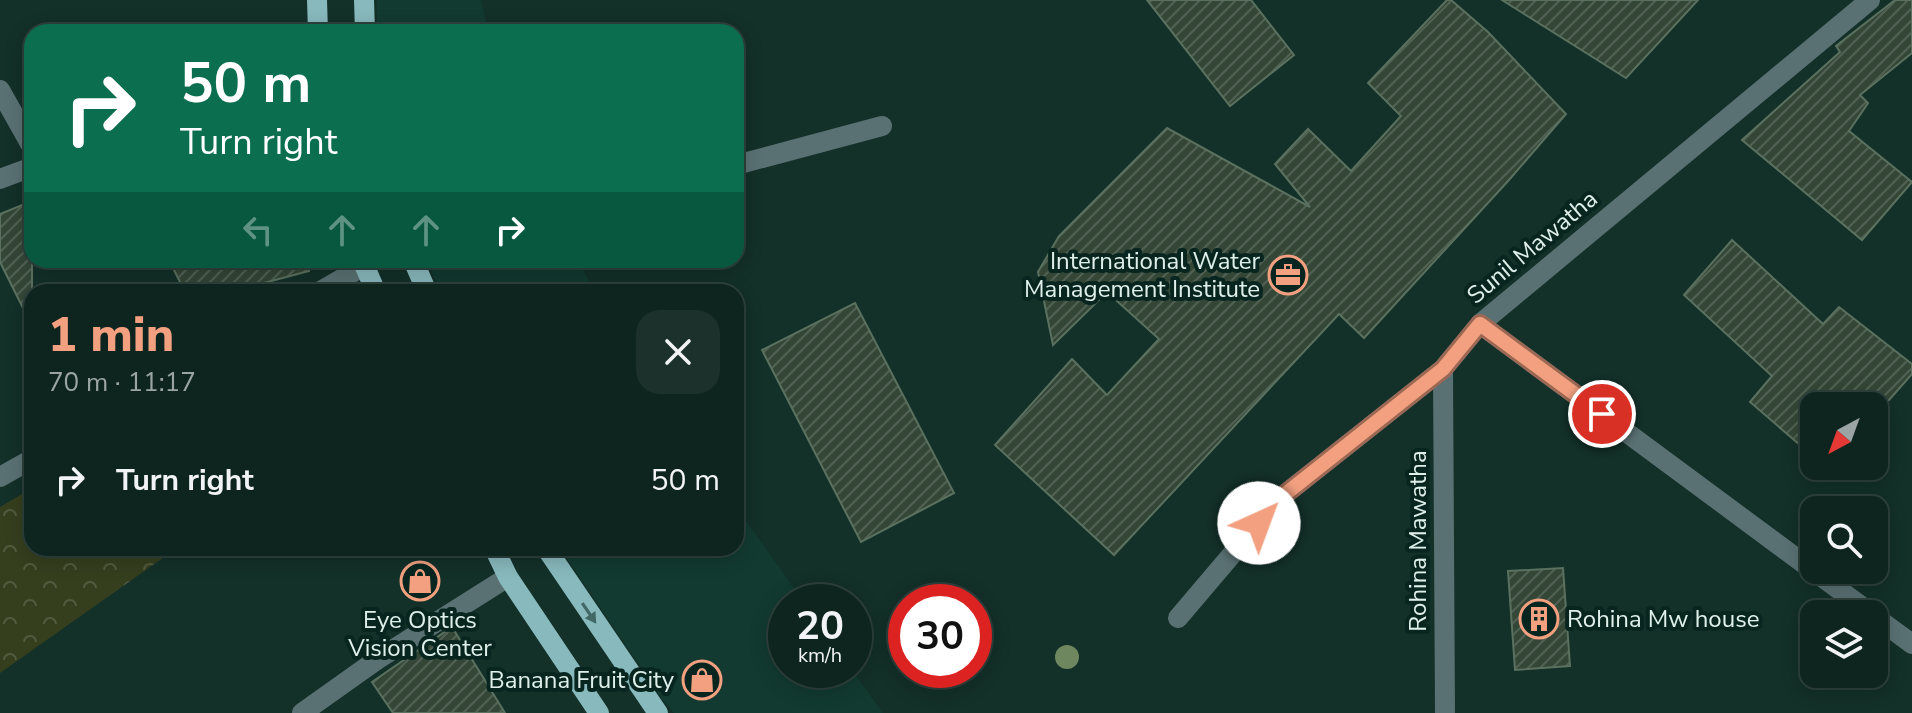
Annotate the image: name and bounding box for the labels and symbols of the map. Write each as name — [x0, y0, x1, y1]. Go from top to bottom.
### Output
street label: Sunil Mawatha — [1460, 183, 1604, 311]
place label: International Water Management Institute — [1024, 245, 1260, 305]
office icon: International Water Management Institute — [1267, 254, 1309, 296]
pin — [1568, 380, 1636, 448]
north arrow — [1800, 392, 1888, 480]
street label: Rohina Mawatha — [1402, 450, 1434, 632]
position arrow — [1217, 481, 1301, 565]
shop icon: Eye Optics Vision Center — [399, 560, 441, 602]
speed limit sign: 30 — [888, 584, 992, 688]
building icon: Rohina Mw house — [1518, 598, 1560, 640]
one-way arrow — [581, 602, 596, 624]
place label: Rohina Mw house — [1567, 603, 1759, 635]
place label: Eye Optics Vision Center — [347, 604, 492, 664]
shop icon: Banana Fruit City — [681, 659, 723, 701]
place label: Banana Fruit City — [488, 664, 675, 696]

